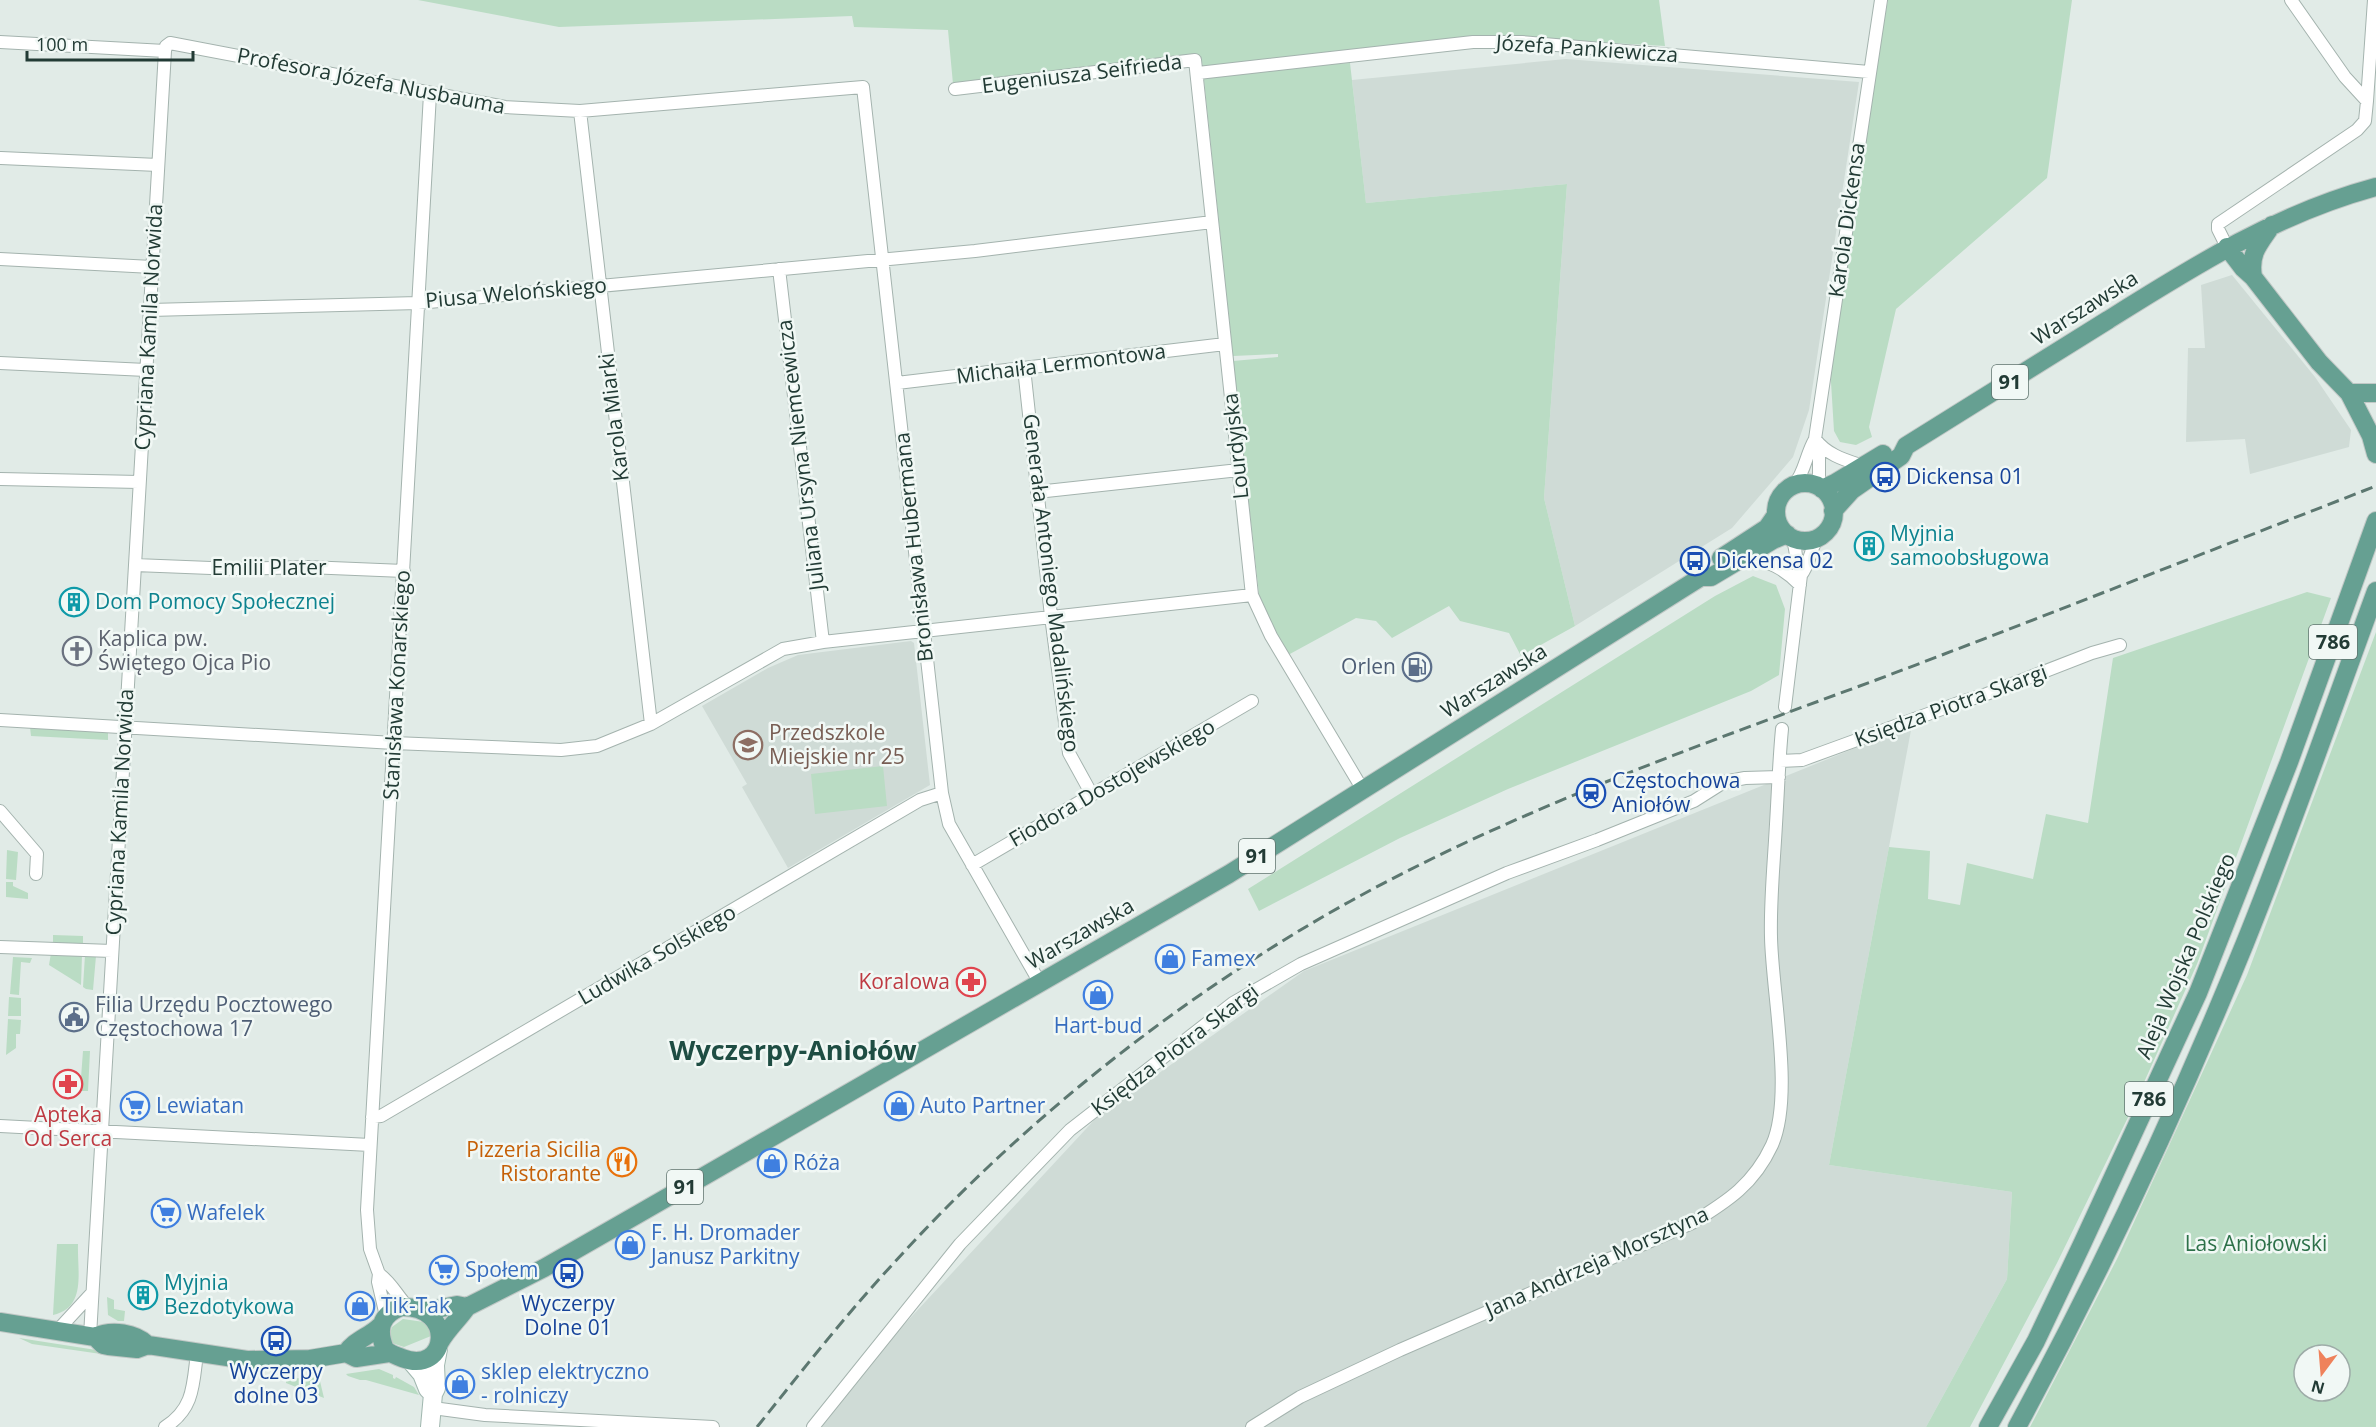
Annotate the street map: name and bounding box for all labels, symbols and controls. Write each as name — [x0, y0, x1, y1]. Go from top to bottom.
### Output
scale bar — [27, 24, 194, 62]
street label: Józefa Pankiewicza — [1493, 28, 1679, 68]
text: 100 m — [36, 32, 88, 56]
street label: Profesora Józefa Nusbauma — [235, 40, 508, 120]
street label: Eugeniusza Seifrieda — [980, 47, 1184, 99]
street label: Karola Dickensa — [1821, 141, 1871, 299]
street label: Cypriana Kamila Norwida — [128, 203, 168, 451]
street label: Warszawska — [2026, 263, 2143, 351]
street label: Piusa Welońskiego — [424, 270, 608, 314]
street label: Juliana Ursyna Niemcewicza — [770, 318, 831, 594]
street label: Michaiła Lermontowa — [955, 336, 1167, 390]
street label: Karola Miarki — [591, 351, 635, 483]
road number: 91 — [1992, 365, 2028, 399]
street label: Lourdyjska — [1216, 392, 1254, 500]
street label: Generała Antoniego Madalińskiego — [1017, 412, 1087, 754]
street label: Bronisława Hubermana — [887, 431, 939, 663]
bus stop icon: Dickensa 01 — [1869, 461, 1901, 493]
place label: Dickensa 01 — [1906, 462, 2023, 490]
place label: Myjnia samoobsługowa — [1890, 519, 2049, 571]
building icon: Myjnia samoobsługowa — [1853, 530, 1885, 562]
bus stop icon: Dickensa 02 — [1679, 545, 1711, 577]
place label: Dickensa 02 — [1716, 546, 1833, 574]
street label: Emilii Plater — [211, 553, 327, 581]
street label: Stanisława Konarskiego — [376, 569, 416, 801]
building icon: Dom Pomocy Społecznej — [58, 586, 90, 618]
place label: Dom Pomocy Społecznej — [95, 587, 335, 615]
place label: Kaplica pw. Świętego Ojca Pio — [98, 624, 271, 676]
road number: 786 — [2309, 625, 2357, 659]
church icon: Kaplica pw. Świętego Ojca Pio — [61, 635, 93, 667]
street label: Warszawska — [1435, 636, 1552, 724]
fuel station icon: Orlen — [1401, 651, 1433, 683]
place label: Orlen — [1341, 652, 1396, 680]
street label: Księdza Piotra Skargi — [1850, 657, 2051, 753]
street label: Cypriana Kamila Norwida — [99, 688, 139, 936]
street label: Fiodora Dostojewskiego — [1003, 712, 1220, 853]
place label: Przedszkole Miejskie nr 25 — [769, 718, 905, 770]
school or university icon: Przedszkole Miejskie nr 25 — [732, 729, 764, 761]
place label: Częstochowa Aniołów — [1612, 766, 1741, 818]
station icon: Częstochowa Aniołów — [1575, 777, 1607, 809]
road number: 91 — [1239, 839, 1275, 873]
street label: Aleja Wojska Polskiego — [2129, 848, 2241, 1063]
street label: Warszawska — [1020, 891, 1139, 975]
street label: Ludwika Solskiego — [572, 897, 741, 1011]
shop icon: Famex — [1154, 943, 1186, 975]
place label: Famex — [1191, 944, 1256, 972]
pharmacy icon: Koralowa — [955, 966, 987, 998]
place label: Koralowa — [858, 967, 950, 995]
street label: Księdza Piotra Skargi — [1085, 977, 1264, 1121]
shop icon: Hart-bud — [1082, 979, 1114, 1011]
place label: Filia Urzędu Pocztowego Częstochowa 17 — [95, 990, 333, 1042]
public building icon: Filia Urzędu Pocztowego Częstochowa 17 — [58, 1001, 90, 1033]
place label: Hart-bud — [1054, 1011, 1142, 1039]
district label: Wyczerpy-Aniołów — [669, 1031, 917, 1068]
pharmacy icon: Apteka Od Serca — [52, 1068, 84, 1100]
road number: 786 — [2125, 1082, 2173, 1116]
supermarket icon: Lewiatan — [119, 1090, 151, 1122]
shop icon: Auto Partner — [883, 1090, 915, 1122]
place label: Lewiatan — [156, 1091, 244, 1119]
place label: Auto Partner — [920, 1091, 1046, 1119]
place label: Apteka Od Serca — [24, 1100, 112, 1152]
place label: Pizzeria Sicilia Ristorante — [466, 1135, 601, 1187]
restaurant icon: Pizzeria Sicilia Ristorante — [606, 1146, 638, 1178]
shop icon: Róża — [756, 1147, 788, 1179]
place label: Róża — [793, 1148, 840, 1176]
road number: 91 — [667, 1170, 703, 1204]
supermarket icon: Wafelek — [150, 1197, 182, 1229]
place label: Wafelek — [187, 1198, 265, 1226]
street label: Jana Andrzeja Morsztyna — [1479, 1199, 1713, 1324]
place label: F. H. Dromader Janusz Parkitny — [649, 1218, 800, 1270]
shop icon: F. H. Dromader Janusz Parkitny — [614, 1229, 646, 1261]
park label: Las Aniołowski — [2185, 1229, 2327, 1257]
supermarket icon: Społem — [428, 1254, 460, 1286]
place label: Społem — [465, 1255, 539, 1283]
bus stop icon: Wyczerpy Dolne 01 — [552, 1257, 584, 1289]
place label: Myjnia Bezdotykowa — [164, 1268, 294, 1320]
building icon: Myjnia Bezdotykowa — [127, 1279, 159, 1311]
place label: Wyczerpy Dolne 01 — [521, 1289, 615, 1341]
shop icon: Tik-Tak — [344, 1290, 376, 1322]
place label: Tik-Tak — [381, 1291, 450, 1319]
bus stop icon: Wyczerpy dolne 03 — [260, 1325, 292, 1357]
north arrow — [2292, 1343, 2352, 1403]
place label: Wyczerpy dolne 03 — [229, 1357, 323, 1409]
place label: sklep elektryczno - rolniczy — [481, 1357, 649, 1409]
shop icon: sklep elektryczno - rolniczy — [444, 1368, 476, 1400]
text: N — [2309, 1375, 2327, 1400]

